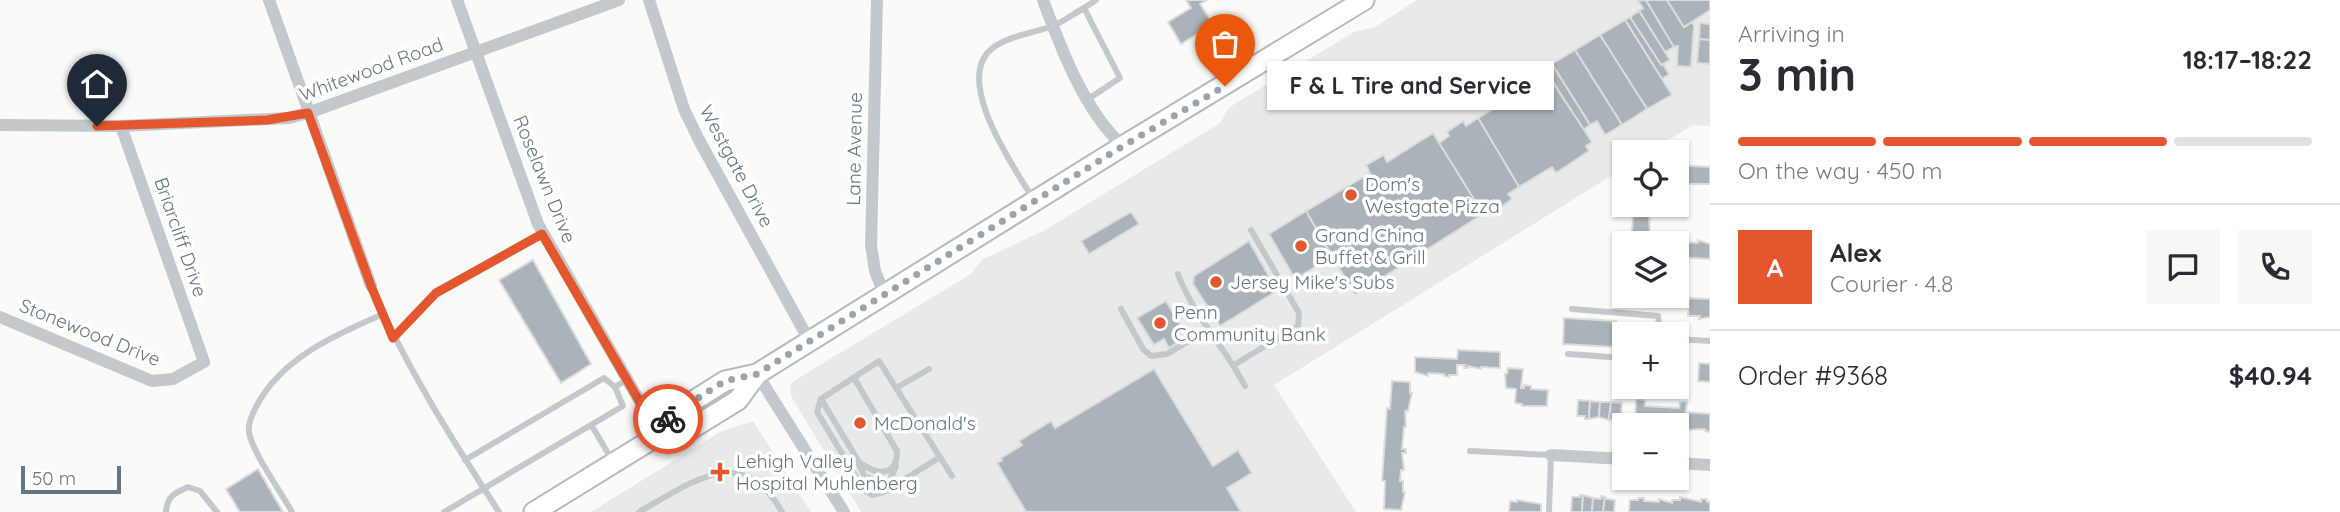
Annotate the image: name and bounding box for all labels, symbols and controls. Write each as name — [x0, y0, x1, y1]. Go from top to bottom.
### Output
pin — [1195, 14, 1255, 86]
text: Arriving in — [1738, 19, 1845, 48]
icon: bag — [1206, 25, 1244, 63]
street label: Whitewood Road — [296, 32, 446, 106]
text: 18:17–18:22 — [2183, 43, 2312, 76]
text: 3 min — [1738, 45, 1856, 103]
pin — [67, 54, 127, 126]
callout: F & L Tire and Service — [1267, 62, 1554, 110]
icon: home — [78, 65, 116, 103]
text: F & L Tire and Service — [1289, 71, 1532, 100]
street label: Lane Avenue — [841, 92, 867, 206]
street label: Westgate Drive — [695, 101, 779, 231]
street label: Roselawn Drive — [508, 112, 582, 246]
map controls — [1612, 140, 1689, 490]
button: locate — [1612, 140, 1689, 217]
text: On the way · 450 m — [1738, 156, 1943, 185]
place label: Dom's Westgate Pizza — [1365, 172, 1500, 218]
street label: Briarcliff Drive — [149, 174, 213, 300]
marker: Dom's Westgate Pizza — [1343, 187, 1359, 203]
place label: Grand China Buffet & Grill — [1315, 223, 1426, 269]
button: chat — [2146, 230, 2220, 304]
button: phone — [2238, 230, 2312, 304]
button: layers — [1612, 231, 1689, 308]
text: Alex — [1830, 236, 1881, 269]
marker: Grand China Buffet & Grill — [1293, 238, 1309, 254]
text: A — [1767, 251, 1783, 284]
text: Courier · 4.8 — [1830, 269, 1953, 298]
place label: Jersey Mike's Subs — [1230, 270, 1394, 294]
marker: Jersey Mike's Subs — [1208, 274, 1224, 290]
street label: Stonewood Drive — [16, 293, 164, 371]
place label: Penn Community Bank — [1174, 300, 1326, 346]
marker: Penn Community Bank — [1152, 315, 1168, 331]
button: + — [1612, 322, 1689, 399]
text: Order #9368 — [1738, 359, 1888, 392]
text: $40.94 — [2229, 359, 2312, 392]
courier — [633, 384, 703, 454]
icon: bike — [649, 400, 687, 438]
place label: McDonald's — [874, 411, 976, 435]
button: − — [1612, 413, 1689, 490]
marker: McDonald's — [852, 415, 868, 431]
place label: Lehigh Valley Hospital Muhlenberg — [736, 449, 918, 495]
marker: Lehigh Valley Hospital Muhlenberg — [710, 462, 730, 482]
scale bar — [21, 463, 121, 495]
text: 50 m — [32, 466, 76, 490]

